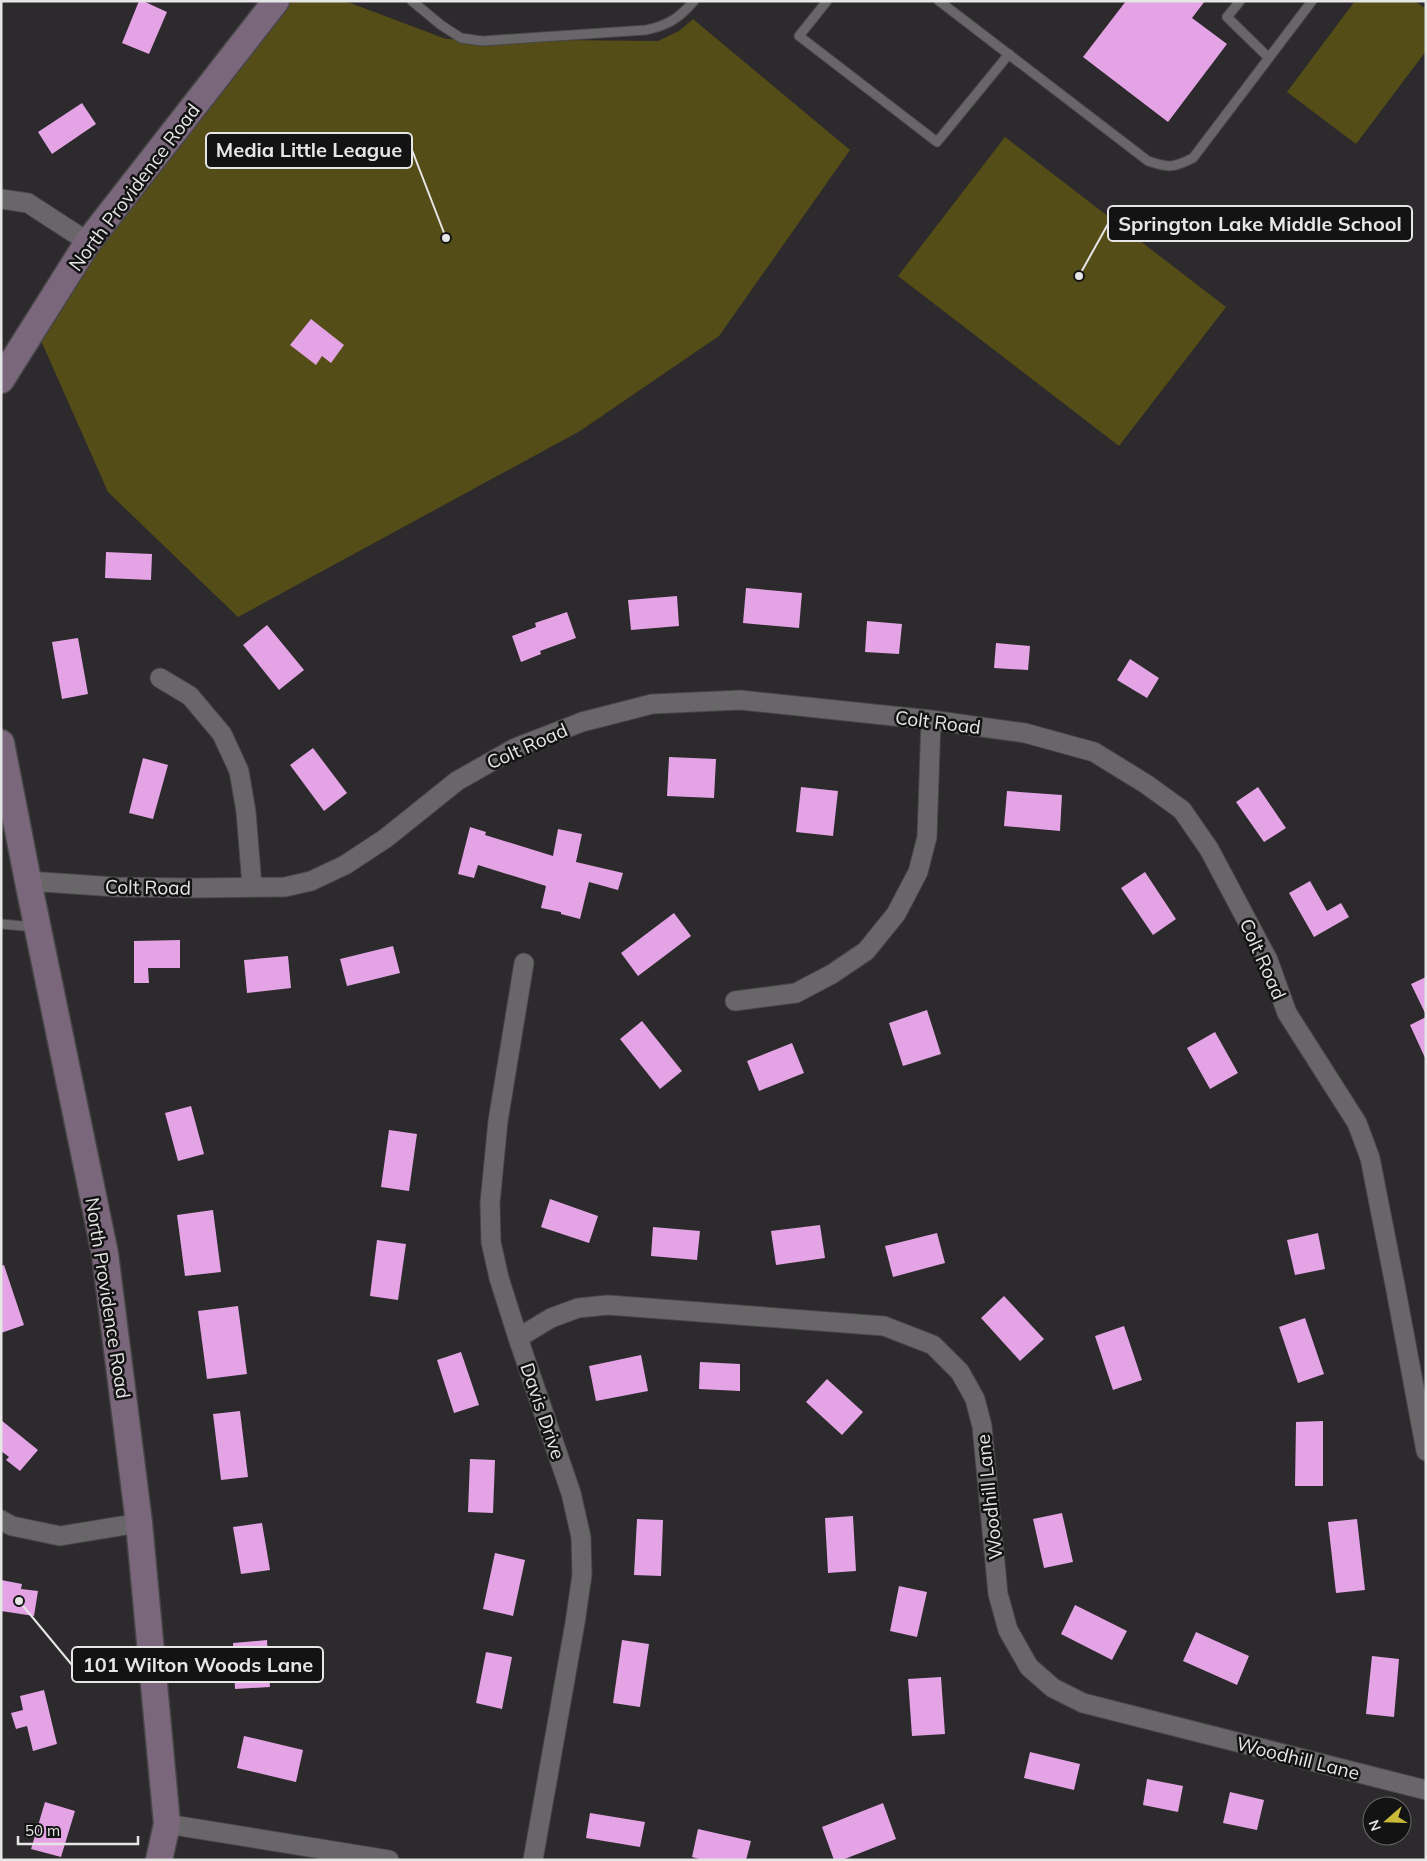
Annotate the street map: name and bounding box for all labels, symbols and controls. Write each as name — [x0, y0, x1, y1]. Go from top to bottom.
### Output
street label: North Providence Road — [63, 99, 205, 275]
callout: Media Little League — [206, 133, 412, 168]
text: Media Little League — [216, 137, 402, 162]
callout: Springton Lake Middle School — [1108, 206, 1412, 241]
text: Springton Lake Middle School — [1118, 211, 1402, 236]
street label: Colt Road — [894, 705, 982, 739]
street label: Colt Road — [483, 718, 571, 774]
street label: Colt Road — [105, 874, 191, 900]
street label: Colt Road — [1235, 915, 1291, 1003]
street label: North Providence Road — [80, 1196, 136, 1400]
street label: Davis Drive — [515, 1360, 571, 1462]
street label: Woodhill Lane — [970, 1433, 1008, 1561]
callout: 101 Wilton Woods Lane — [72, 1647, 323, 1682]
text: 101 Wilton Woods Lane — [83, 1652, 313, 1677]
street label: Woodhill Lane — [1234, 1731, 1362, 1785]
north arrow — [1362, 1796, 1412, 1846]
scale bar — [18, 1814, 138, 1846]
text: N — [1365, 1817, 1385, 1833]
text: 50 m — [25, 1821, 60, 1840]

